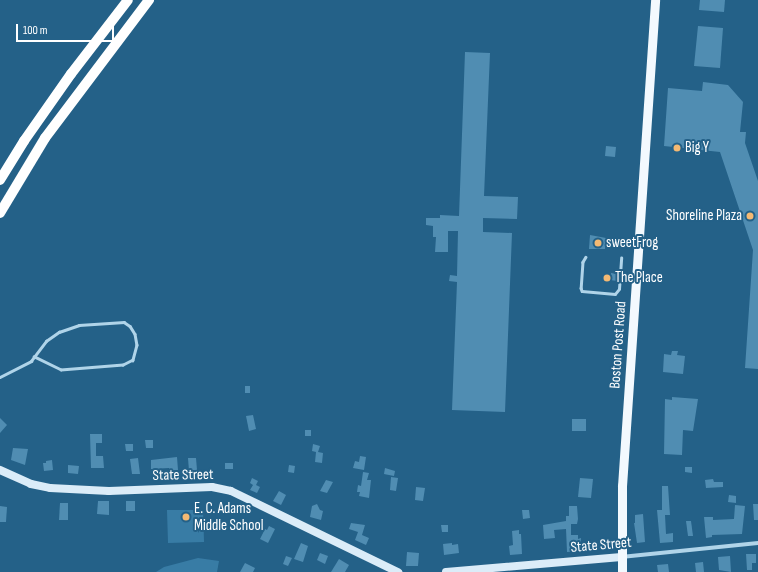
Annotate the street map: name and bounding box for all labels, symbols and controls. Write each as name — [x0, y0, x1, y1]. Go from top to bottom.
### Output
scale bar — [18, 16, 116, 42]
text: 100 m — [23, 23, 48, 38]
place label: Big Y — [685, 139, 709, 157]
marker: Big Y — [672, 143, 682, 153]
place label: Shoreline Plaza — [666, 207, 742, 225]
marker: Shoreline Plaza — [745, 211, 755, 221]
place label: sweetFrog — [606, 234, 658, 252]
marker: sweetFrog — [593, 238, 603, 248]
place label: The Place — [615, 269, 663, 287]
marker: The Place — [602, 273, 612, 283]
street label: Boston Post Road — [606, 301, 630, 389]
street label: State Street — [152, 465, 214, 485]
place label: E. C. Adams Middle School — [194, 499, 263, 534]
marker: E. C. Adams Middle School — [181, 512, 191, 522]
street label: State Street — [570, 533, 632, 557]

